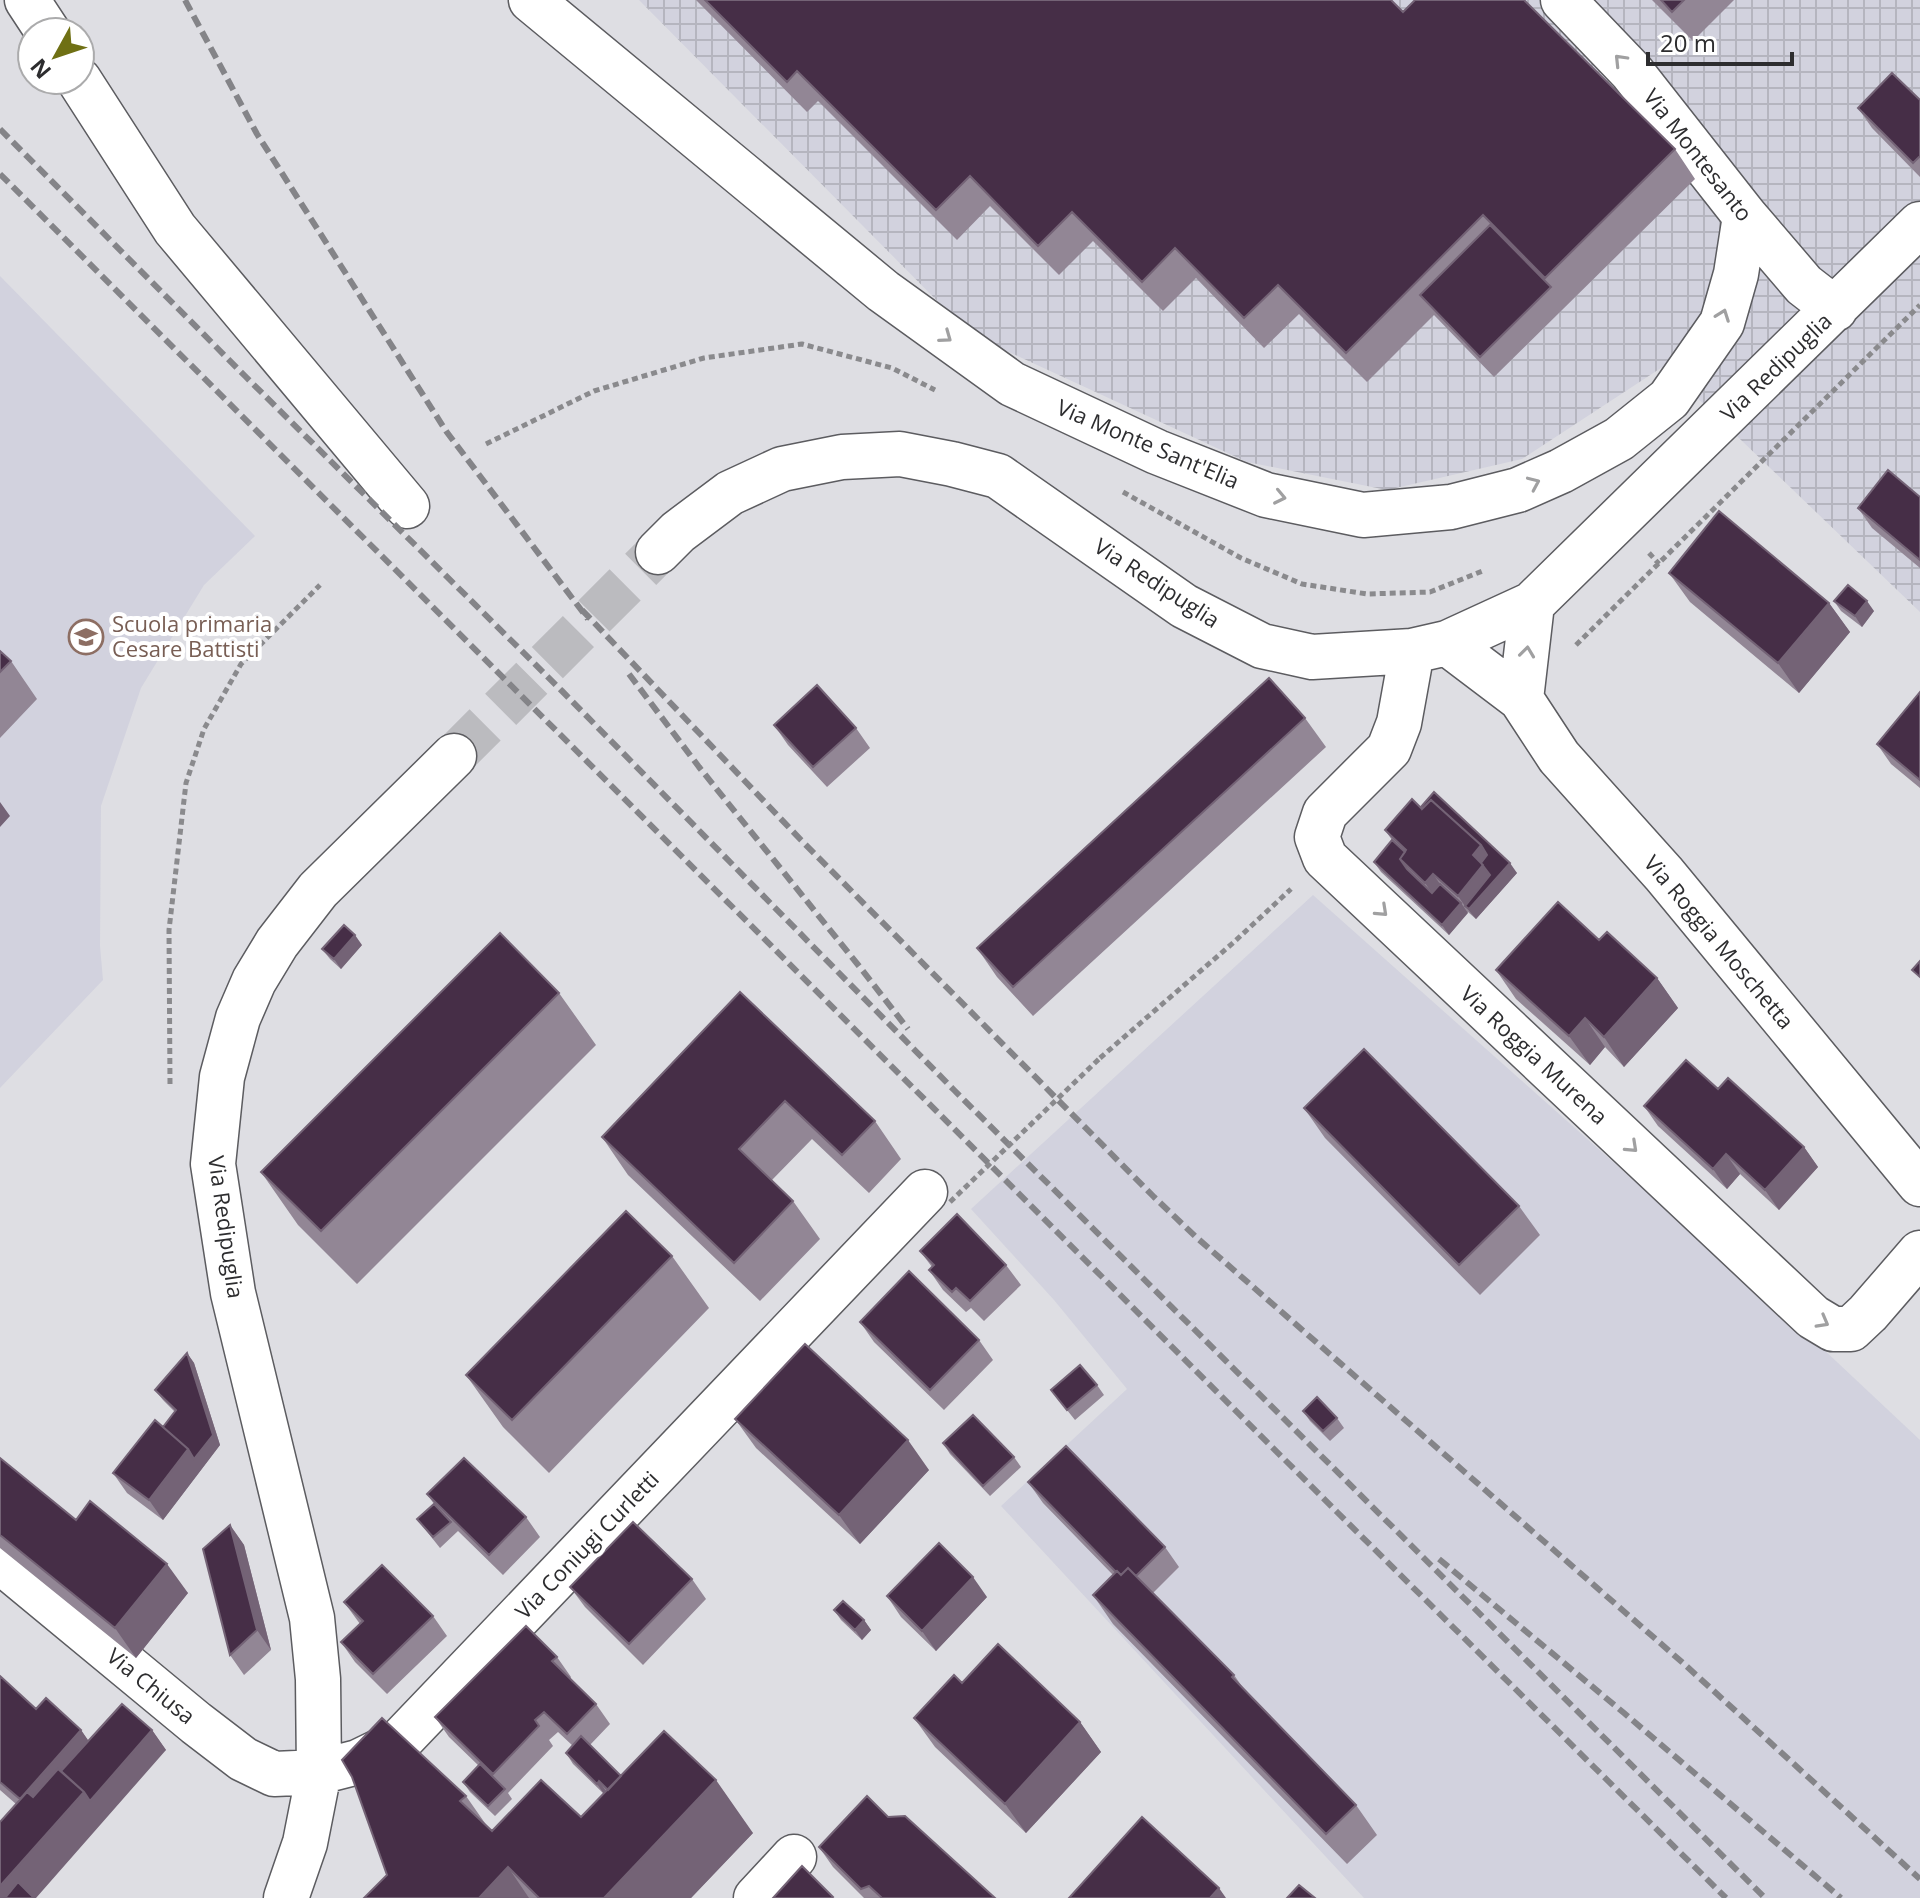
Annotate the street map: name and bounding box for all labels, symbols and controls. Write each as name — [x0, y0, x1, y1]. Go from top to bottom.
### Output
north arrow — [16, 16, 96, 96]
scale bar — [1648, 16, 1792, 66]
text: 20 m — [1660, 26, 1716, 59]
text: N — [23, 53, 57, 86]
one-way arrow — [1615, 55, 1629, 69]
street label: Via Montesanto — [1638, 82, 1760, 227]
street label: Via Redipuglia — [1713, 306, 1837, 427]
one-way arrow — [1714, 309, 1730, 323]
one-way arrow — [938, 327, 952, 342]
street label: Via Monte Sant'Elia — [1053, 391, 1244, 495]
one-way arrow — [1526, 476, 1540, 492]
one-way arrow — [1273, 488, 1286, 505]
street label: Via Redipuglia — [1089, 530, 1226, 634]
place label: Scuola primaria Cesare Battisti — [112, 608, 272, 663]
school or university icon: Scuola primaria Cesare Battisti — [67, 618, 105, 656]
one-way arrow — [1518, 645, 1535, 658]
street label: Via Roggia Moschetta — [1638, 848, 1802, 1035]
one-way arrow — [1372, 902, 1387, 916]
street label: Via Roggia Murena — [1455, 978, 1615, 1130]
one-way arrow — [1623, 1138, 1637, 1152]
street label: Via Redipuglia — [202, 1154, 252, 1300]
one-way arrow — [1815, 1313, 1829, 1328]
street label: Via Coniugi Curletti — [508, 1464, 665, 1625]
street label: Via Chiusa — [101, 1640, 202, 1730]

